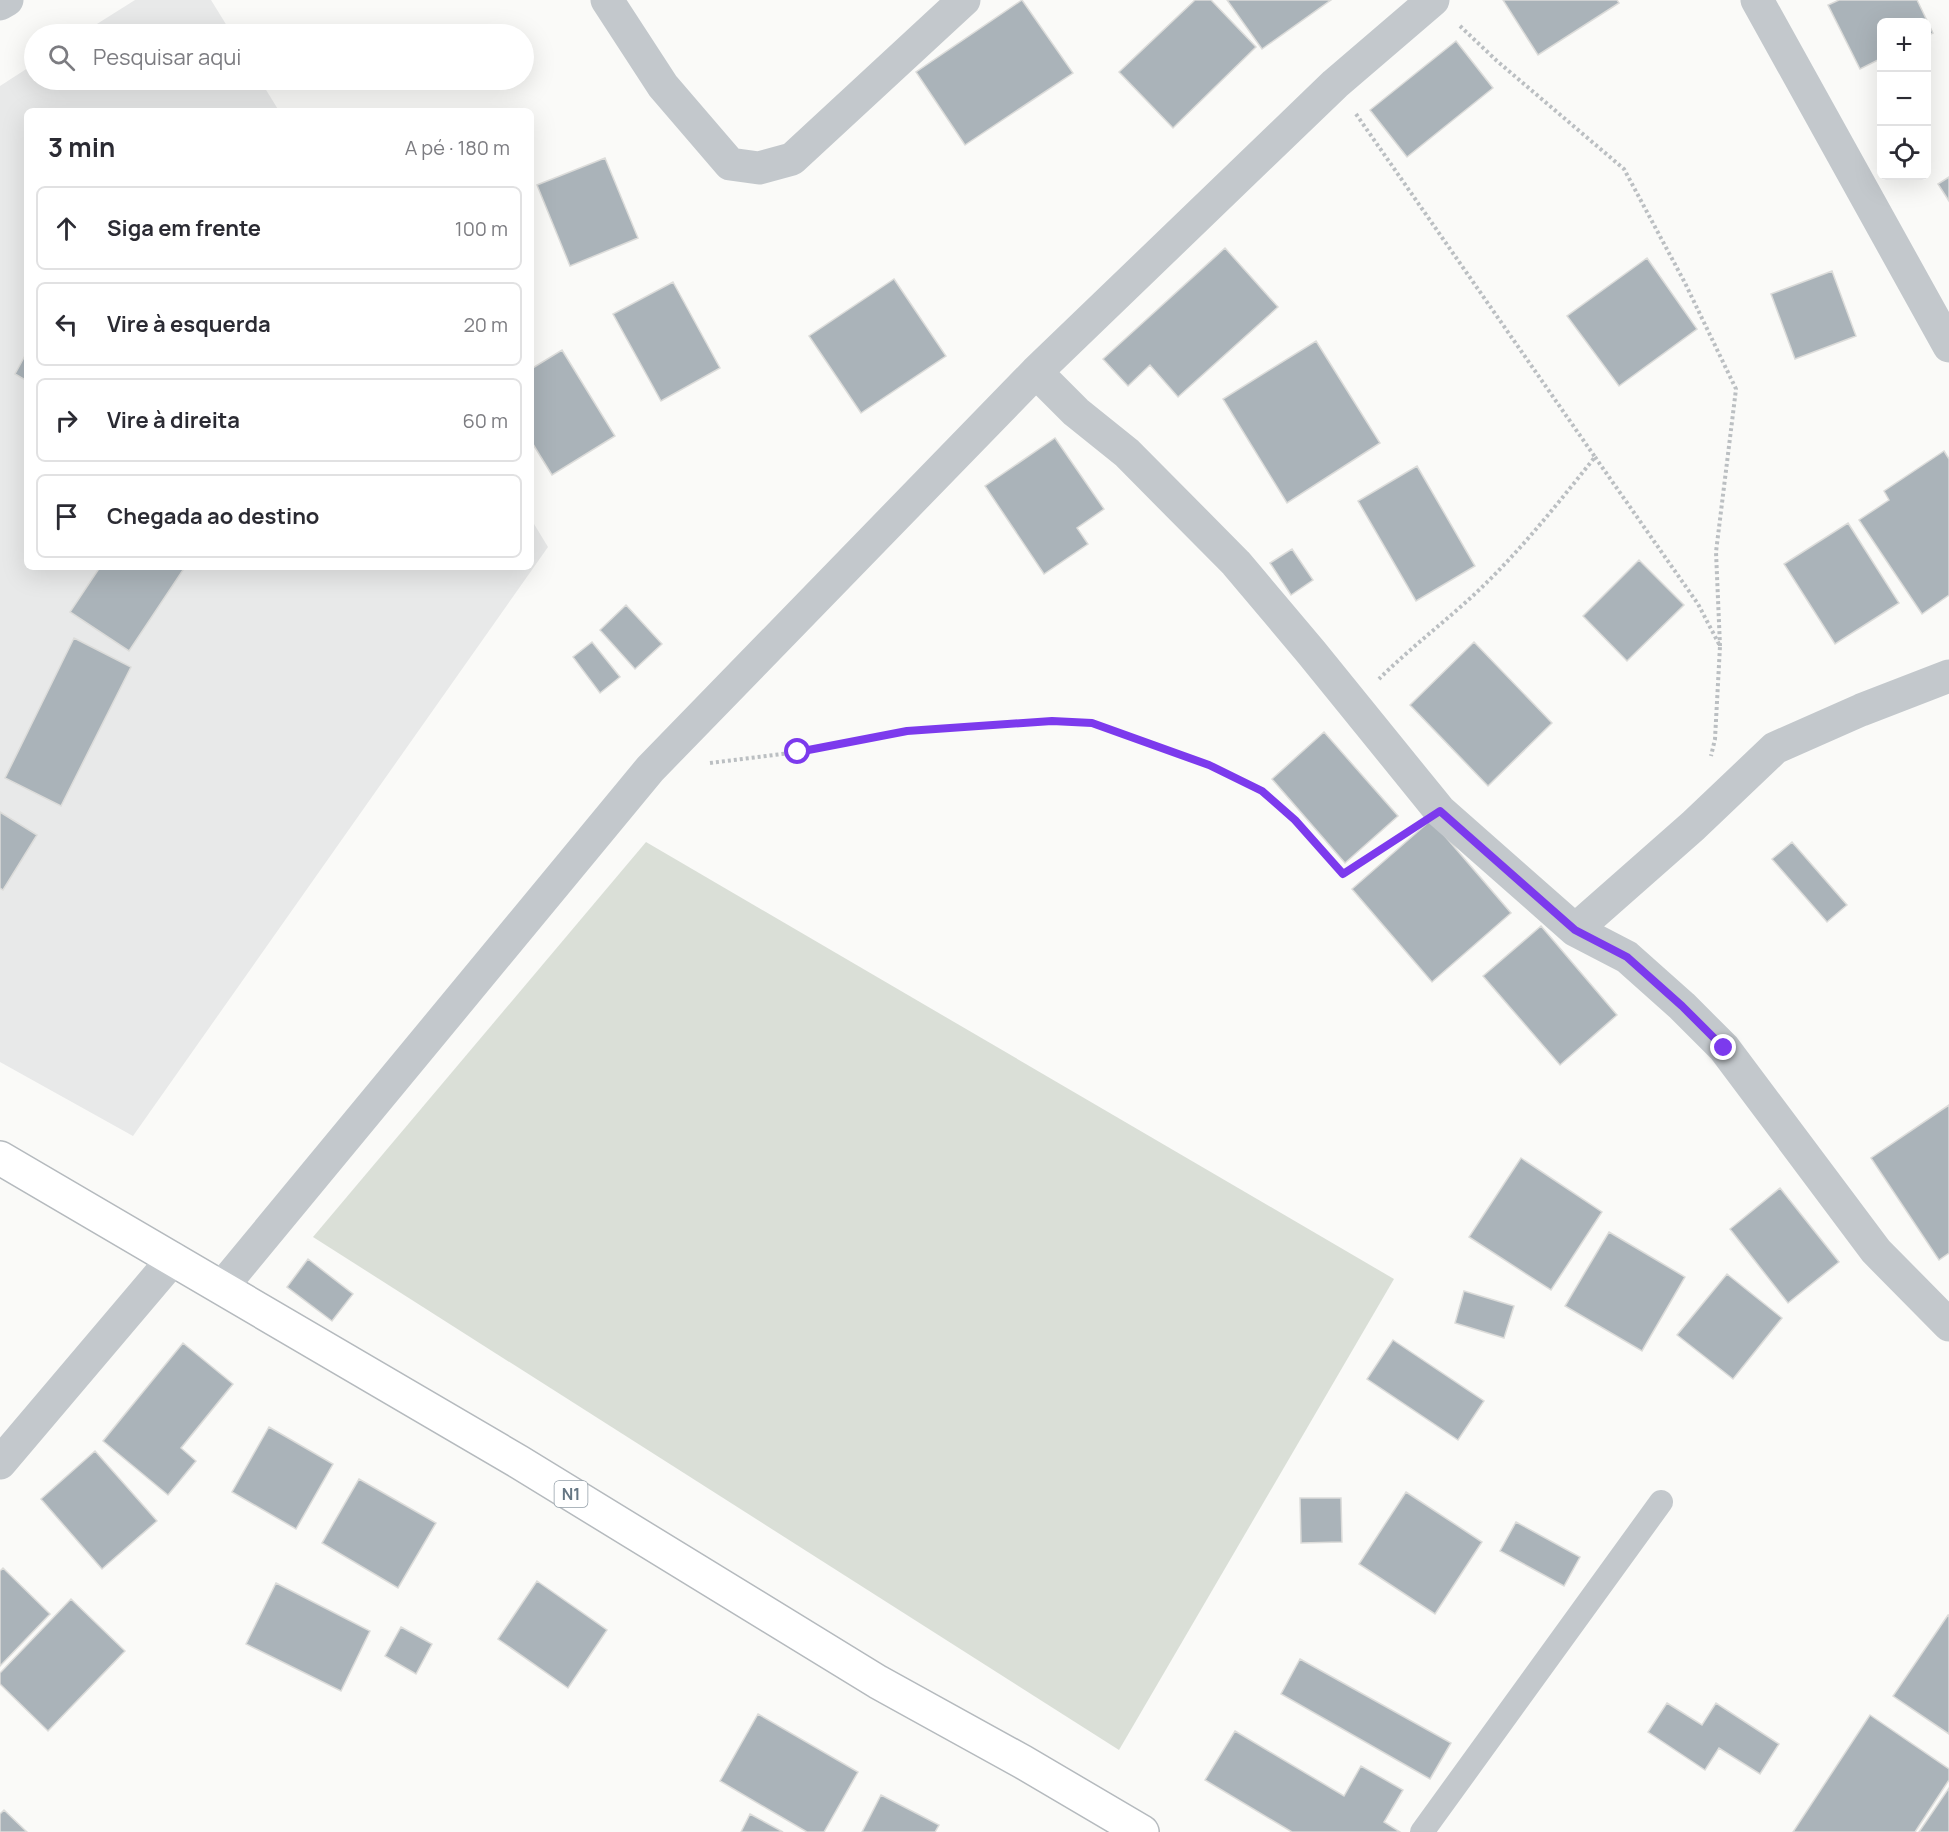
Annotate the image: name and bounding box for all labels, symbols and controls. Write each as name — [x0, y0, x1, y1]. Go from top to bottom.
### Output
map controls — [1877, 18, 1931, 180]
button: + — [1877, 18, 1931, 72]
search box — [24, 24, 534, 90]
icon: search — [45, 41, 78, 74]
text: Pesquisar aqui — [93, 42, 241, 72]
button: − — [1877, 72, 1931, 126]
button: locate — [1877, 126, 1931, 180]
text: 3 min — [48, 129, 115, 165]
text: A pé · 180 m — [405, 134, 510, 161]
icon: ahead — [50, 212, 83, 245]
text: Siga em frente — [107, 213, 261, 243]
text: 100 m — [455, 215, 508, 242]
icon: left — [50, 308, 83, 341]
text: Vire à esquerda — [107, 309, 271, 339]
text: 20 m — [463, 311, 508, 338]
icon: right — [50, 404, 83, 437]
text: Vire à direita — [107, 405, 240, 435]
text: 60 m — [462, 407, 508, 434]
icon: arrive — [50, 500, 83, 533]
text: Chegada ao destino — [107, 501, 319, 531]
route start — [784, 738, 810, 764]
route end — [1710, 1034, 1736, 1060]
road number: N1 — [554, 1481, 588, 1507]

